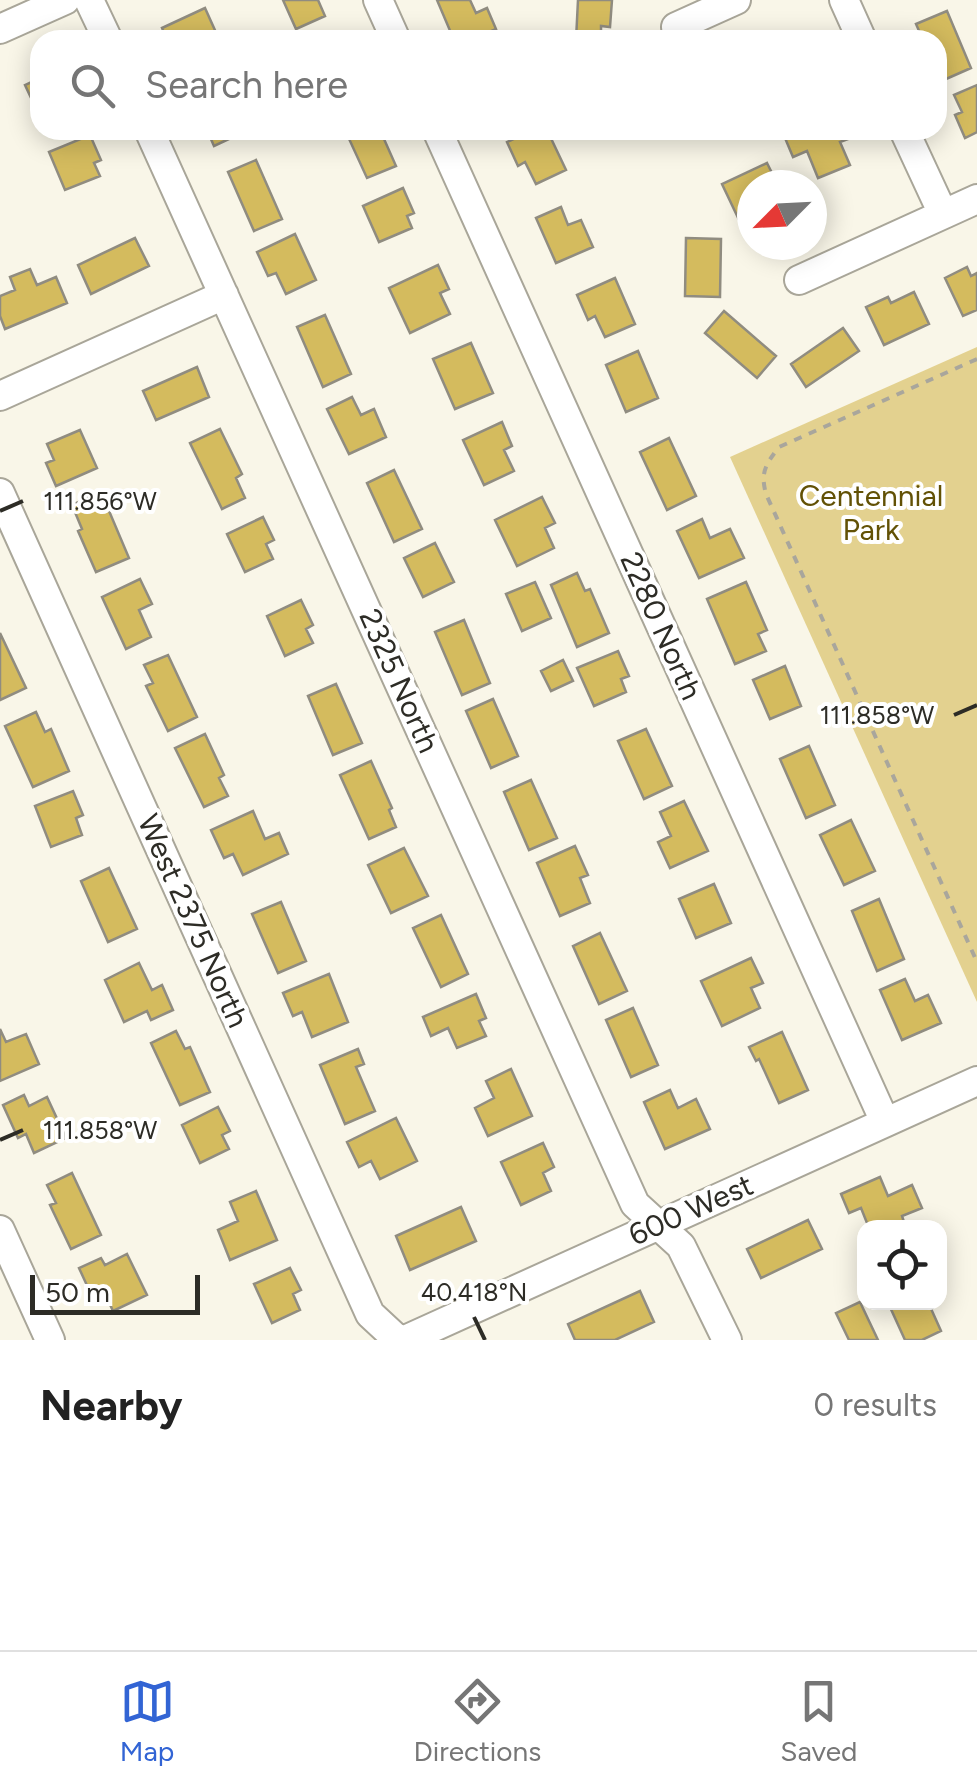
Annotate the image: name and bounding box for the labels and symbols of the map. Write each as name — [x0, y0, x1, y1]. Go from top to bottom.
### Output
north arrow — [737, 170, 827, 260]
park label: Centennial Park — [799, 477, 943, 548]
text: 111.856°W — [43, 486, 157, 516]
street label: 2280 North — [613, 546, 710, 705]
street label: 2325 North — [351, 603, 448, 758]
text: 111.858°W — [820, 700, 934, 730]
street label: West 2375 North — [130, 808, 257, 1033]
text: 111.858°W — [43, 1115, 157, 1145]
street label: 600 West — [623, 1166, 759, 1253]
scale bar — [30, 1270, 200, 1314]
text: 40.418°N — [421, 1277, 527, 1307]

